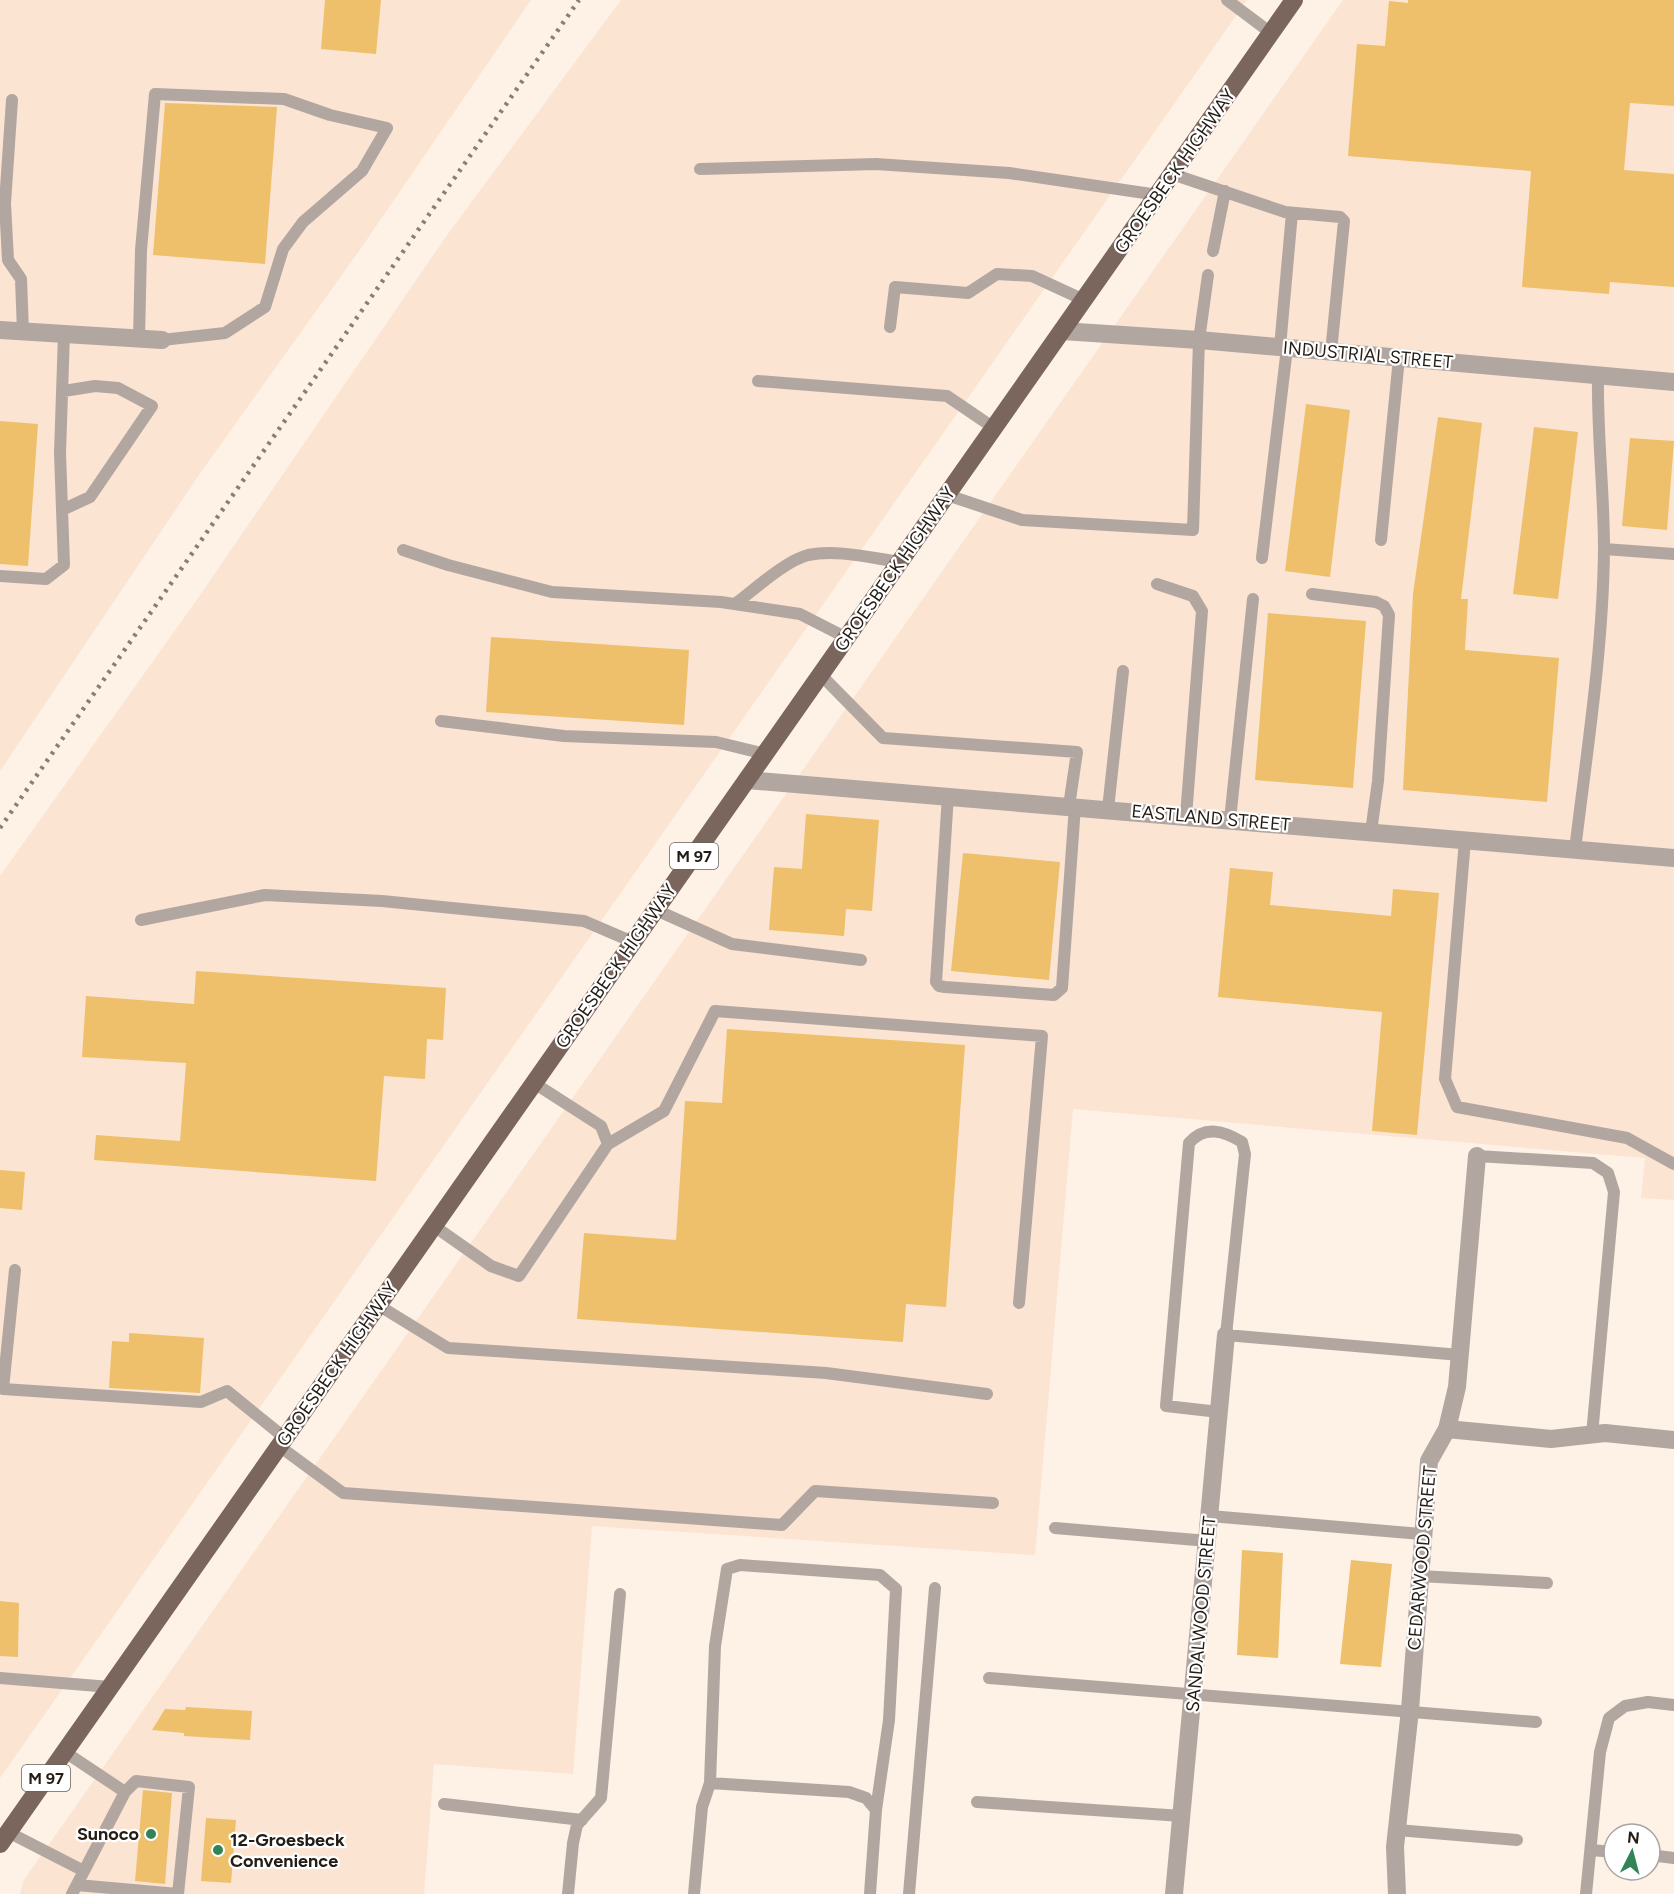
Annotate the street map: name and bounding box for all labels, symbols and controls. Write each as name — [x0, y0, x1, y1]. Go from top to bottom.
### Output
street label: GROESBECK HIGHWAY — [1110, 84, 1240, 258]
street label: INDUSTRIAL STREET — [1282, 337, 1454, 373]
street label: GROESBECK HIGHWAY — [830, 482, 960, 656]
street label: EASTLAND STREET — [1131, 800, 1292, 836]
road number: M 97 — [670, 843, 718, 869]
street label: GROESBECK HIGHWAY — [551, 879, 681, 1053]
street label: GROESBECK HIGHWAY — [272, 1277, 402, 1451]
street label: CEDARWOOD STREET — [1403, 1465, 1441, 1651]
street label: SANDALWOOD STREET — [1181, 1515, 1221, 1713]
road number: M 97 — [22, 1765, 70, 1791]
north arrow — [1602, 1822, 1662, 1882]
place label: Sunoco — [77, 1823, 139, 1845]
marker: Sunoco — [144, 1827, 158, 1841]
text: N — [1626, 1827, 1641, 1848]
place label: 12-Groesbeck Convenience — [230, 1829, 345, 1872]
marker: 12-Groesbeck Convenience — [211, 1843, 225, 1857]

